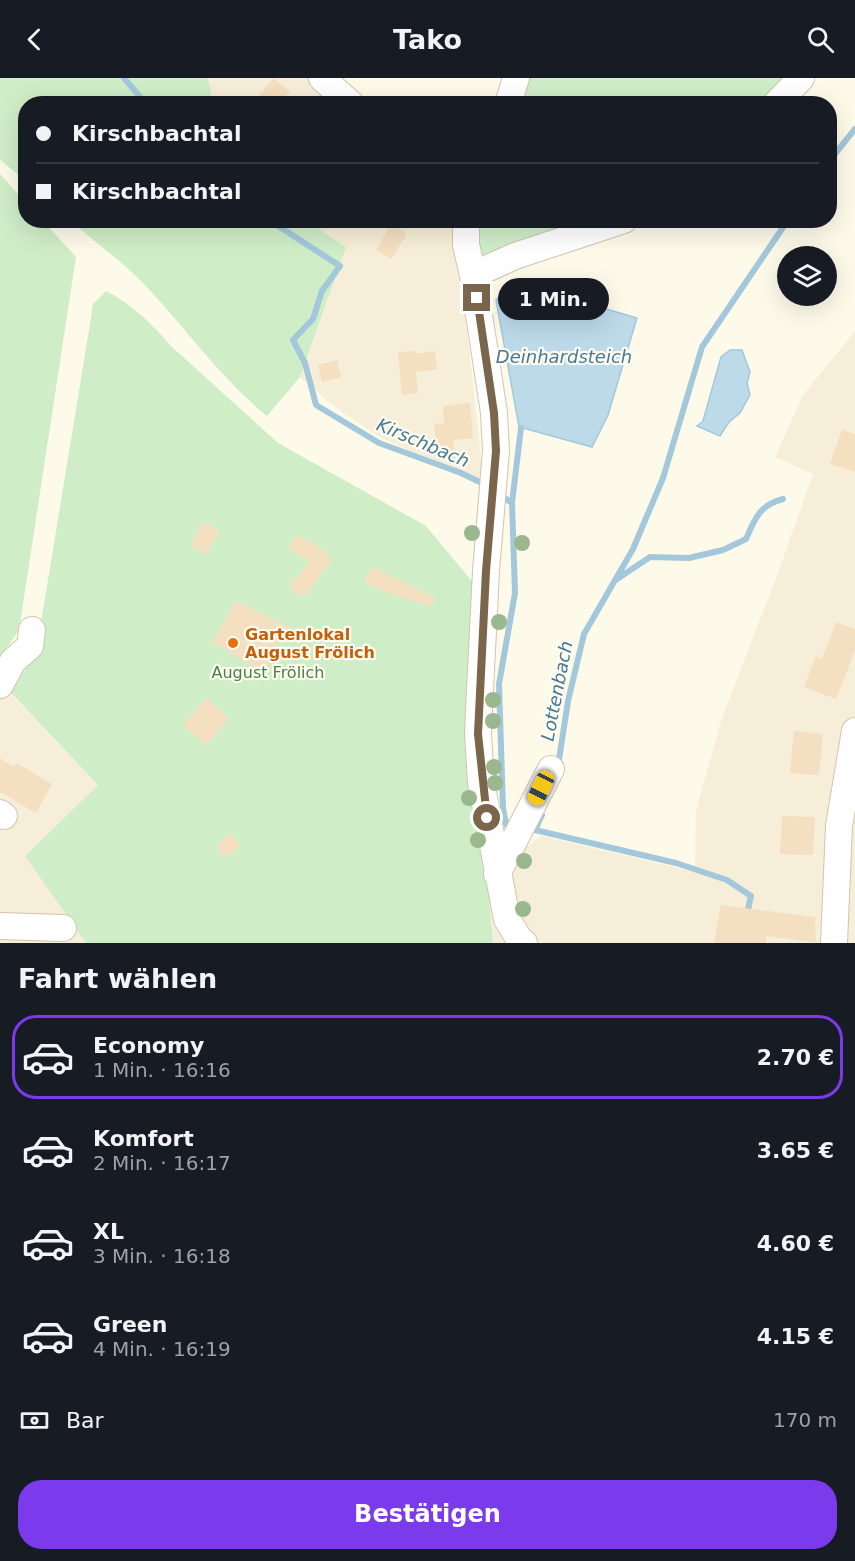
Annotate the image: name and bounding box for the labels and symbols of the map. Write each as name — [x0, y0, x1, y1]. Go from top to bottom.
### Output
callout: 1 Min. — [498, 277, 609, 319]
route end — [463, 284, 490, 311]
water label: Deinhardsteich — [496, 346, 632, 367]
water label: Kirschbach — [374, 414, 473, 471]
place label: Gartenlokal August Frölich — [245, 625, 375, 662]
marker: Gartenlokal August Frölich — [226, 636, 240, 650]
water label: Lottenbach — [537, 639, 576, 743]
park label: August Frölich — [212, 663, 324, 682]
car — [525, 768, 557, 808]
route start — [473, 804, 500, 831]

